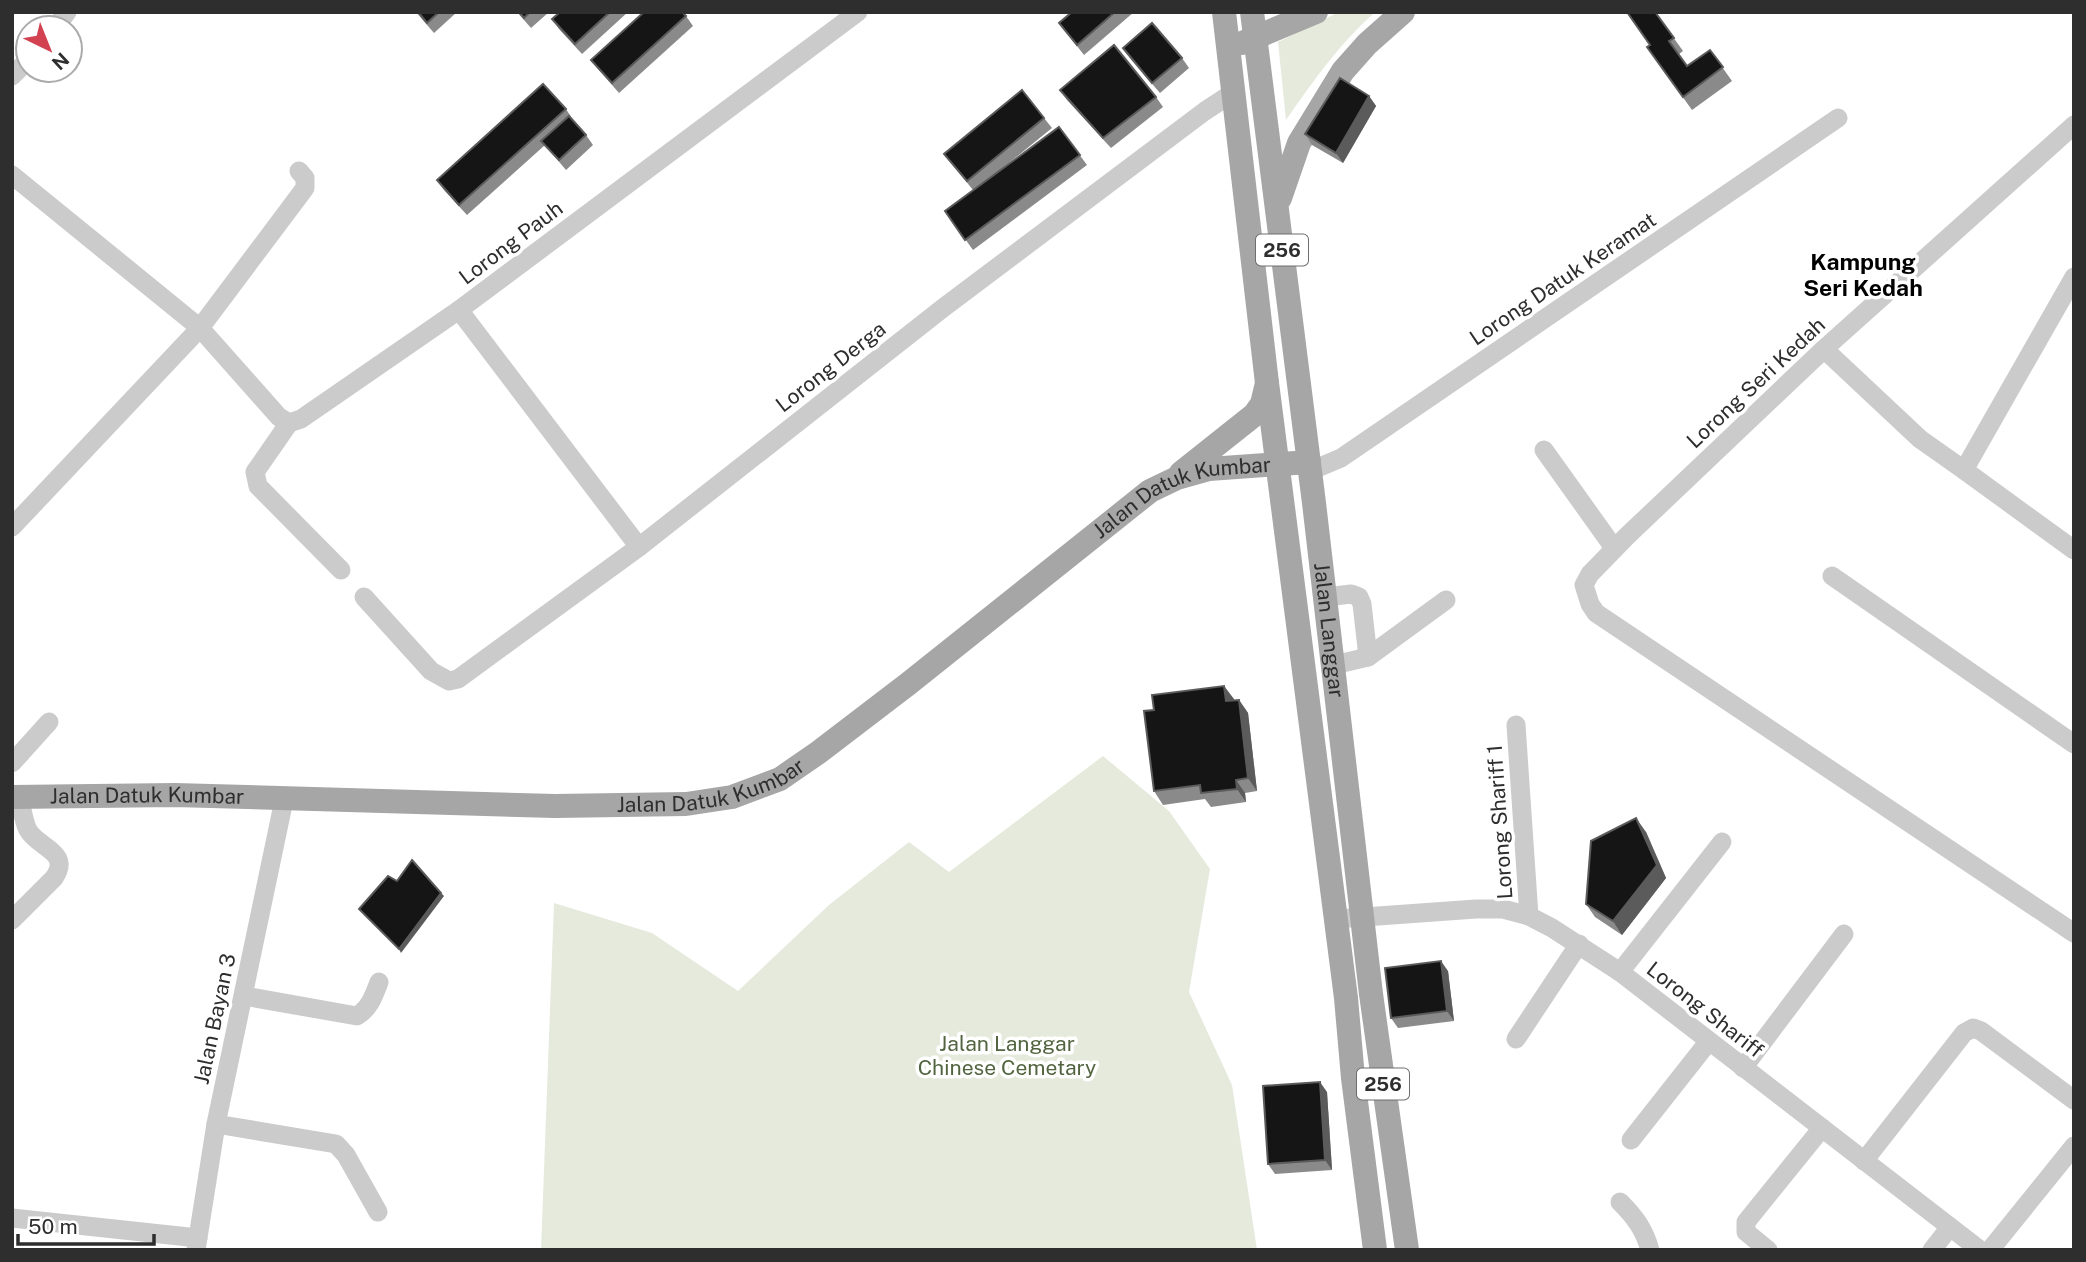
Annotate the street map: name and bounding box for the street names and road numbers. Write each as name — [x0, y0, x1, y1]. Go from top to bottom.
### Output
street label: Lorong Pauh — [454, 196, 567, 290]
street label: Lorong Datuk Keramat — [1465, 207, 1661, 350]
road number: 256 — [1256, 234, 1308, 266]
street label: Lorong Seri Kedah — [1681, 312, 1830, 453]
street label: Lorong Derga — [771, 316, 891, 417]
street label: Jalan Datuk Kumbar — [1088, 452, 1272, 544]
street label: Jalan Langgar — [1309, 561, 1350, 699]
street label: Lorong Shariff 1 — [1482, 744, 1517, 900]
street label: Jalan Datuk Kumbar — [616, 753, 809, 817]
street label: Jalan Datuk Kumbar — [50, 782, 245, 809]
street label: Jalan Bayan 3 — [188, 951, 241, 1087]
street label: Lorong Shariff — [1642, 956, 1769, 1063]
road number: 256 — [1357, 1068, 1409, 1100]

